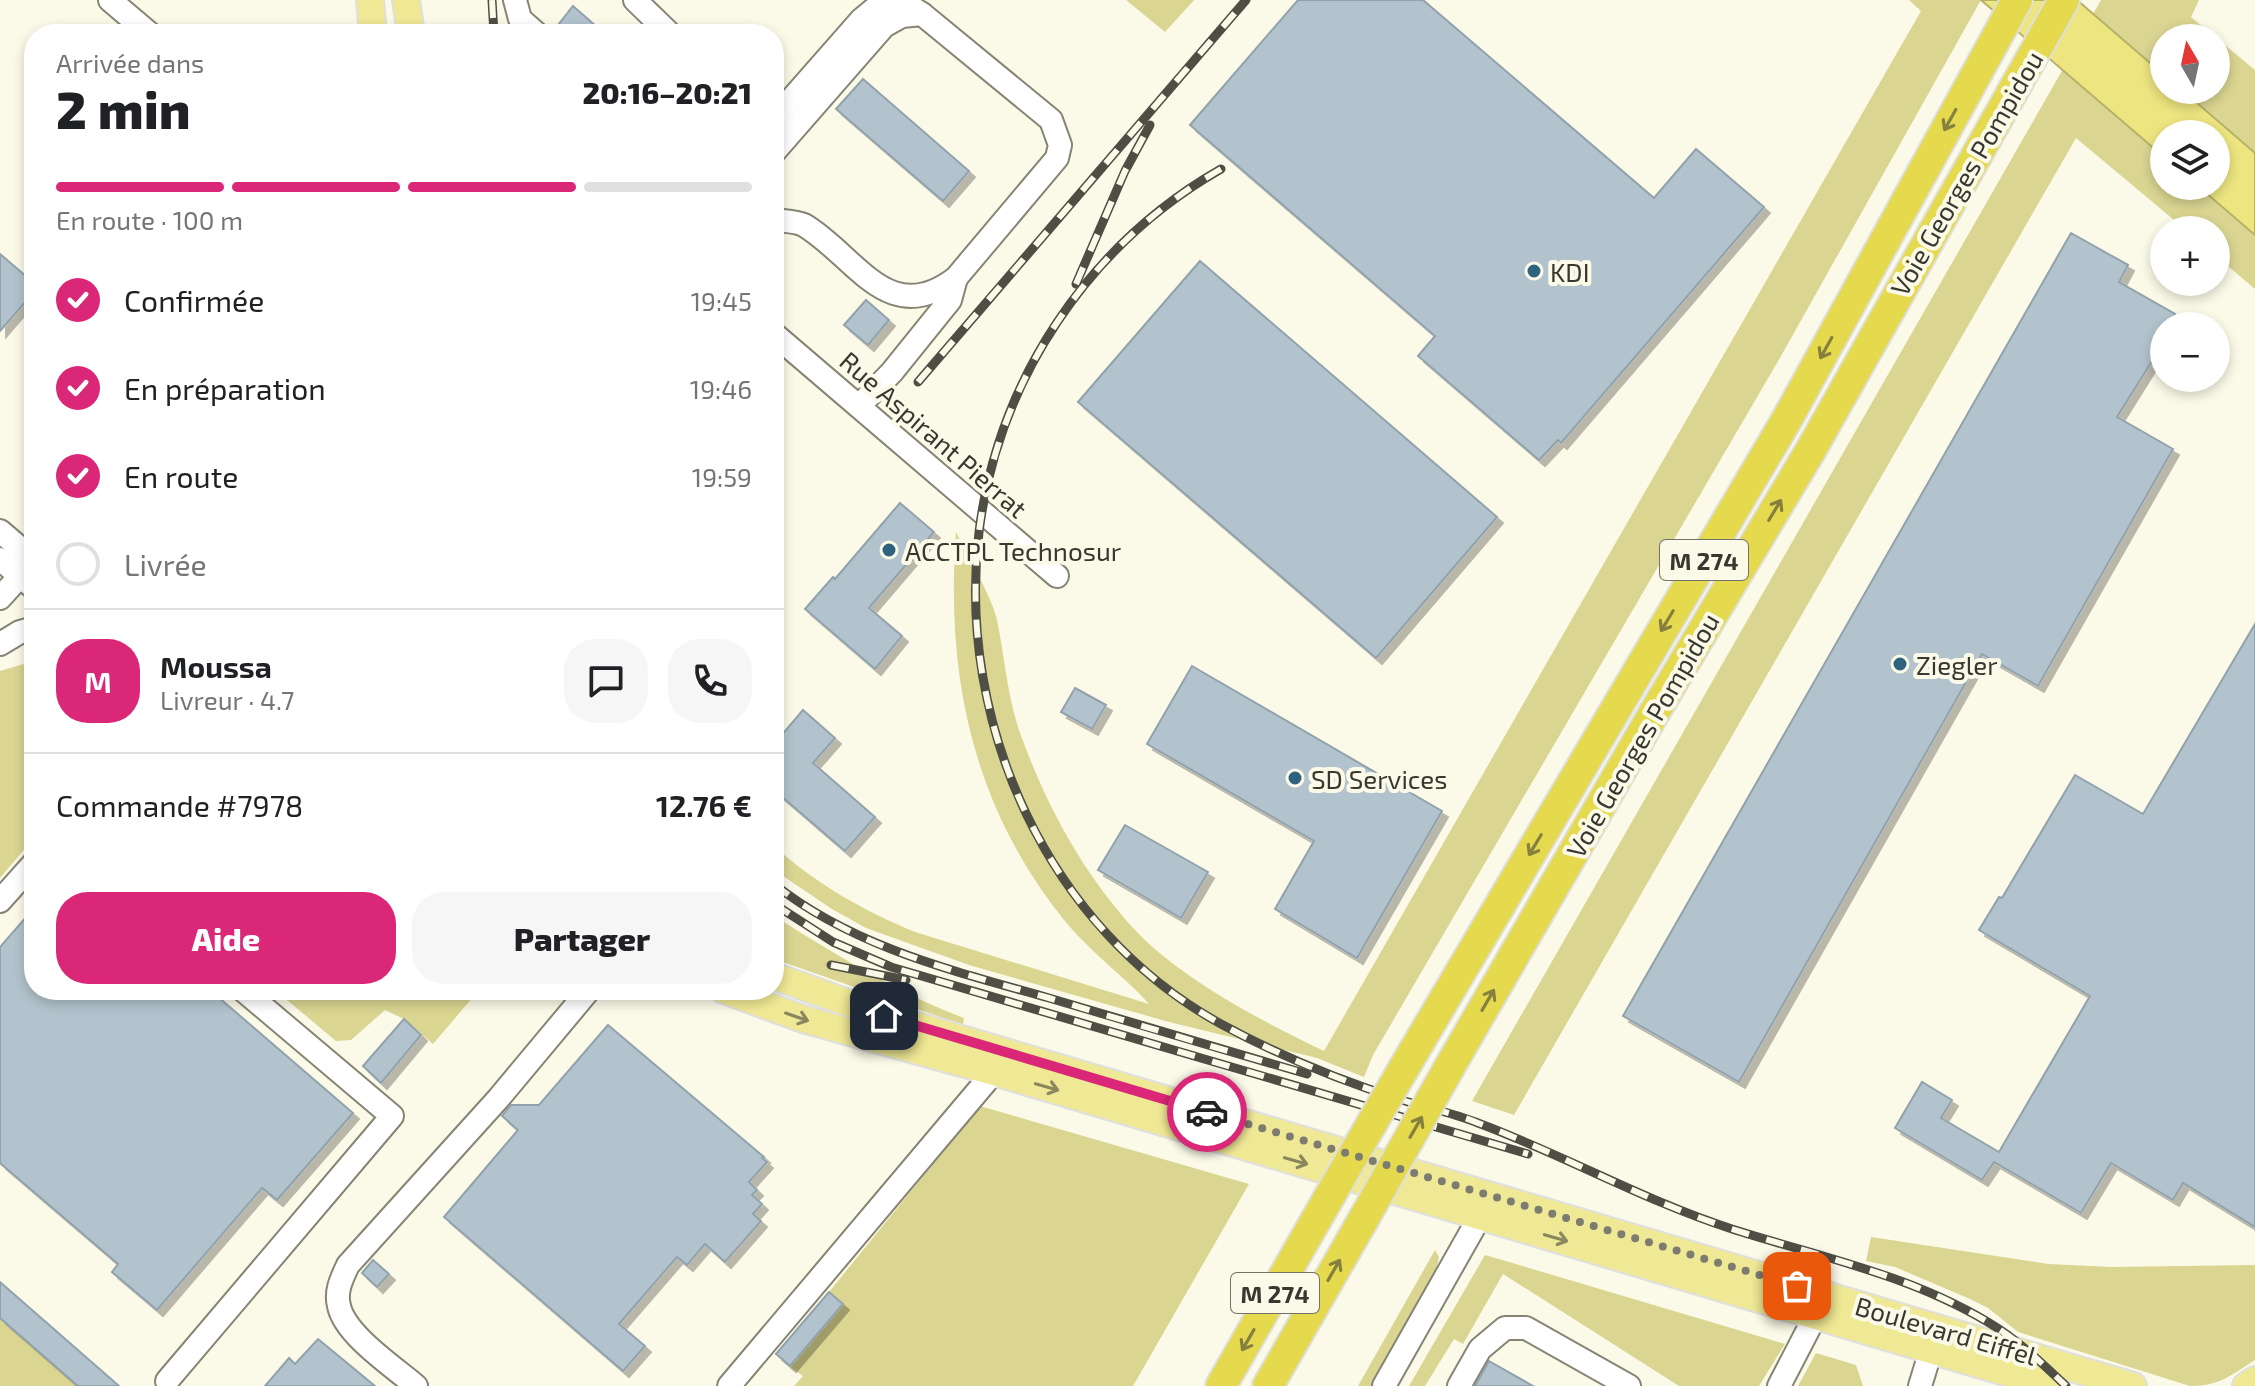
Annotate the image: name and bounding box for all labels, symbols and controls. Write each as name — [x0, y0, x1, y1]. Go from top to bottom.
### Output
north arrow — [2150, 24, 2230, 104]
map controls — [2150, 24, 2230, 392]
street label: Voie Georges Pompidou — [1883, 45, 2049, 301]
text: Arrivée dans — [56, 47, 204, 78]
text: 20:16–20:21 — [583, 74, 752, 110]
text: 2 min — [56, 77, 191, 139]
one-way arrow — [1942, 107, 1958, 131]
button: layers — [2150, 120, 2230, 200]
text: En route · 100 m — [56, 204, 243, 235]
button: + — [2150, 216, 2230, 296]
place label: KDI — [1550, 256, 1589, 287]
marker: KDI — [1525, 262, 1543, 280]
icon: check — [56, 278, 100, 322]
text: Confirmée — [124, 282, 264, 318]
text: 19:45 — [691, 285, 752, 316]
button: − — [2150, 312, 2230, 392]
one-way arrow — [1817, 336, 1833, 359]
street label: Rue Aspirant Pierrat — [834, 344, 1034, 524]
icon: check — [56, 366, 100, 410]
text: En préparation — [124, 370, 326, 406]
text: 19:46 — [690, 373, 752, 404]
icon: check — [56, 454, 100, 498]
text: En route — [124, 458, 238, 494]
text: 19:59 — [692, 461, 752, 492]
one-way arrow — [1767, 499, 1783, 522]
place label: ACCTPL Technosur — [905, 535, 1121, 566]
road number: M 274 — [1660, 540, 1748, 580]
marker: ACCTPL Technosur — [880, 541, 898, 559]
text: Livrée — [124, 546, 207, 582]
street label: Voie Georges Pompidou — [1559, 607, 1725, 863]
one-way arrow — [1659, 609, 1675, 632]
button: chat — [564, 639, 648, 723]
button: phone — [668, 639, 752, 723]
text: Moussa — [160, 648, 272, 684]
place label: Ziegler — [1916, 649, 1998, 680]
marker: Ziegler — [1891, 655, 1909, 673]
text: M — [84, 663, 112, 699]
text: Livreur · 4.7 — [160, 684, 294, 715]
place label: SD Services — [1311, 763, 1448, 794]
marker: SD Services — [1286, 769, 1304, 787]
text: Commande #7978 — [56, 787, 303, 823]
text: 12.76 € — [656, 787, 752, 823]
one-way arrow — [1527, 833, 1543, 856]
button: Aide — [56, 892, 396, 984]
button: Partager — [412, 892, 752, 984]
pin — [850, 982, 918, 1050]
one-way arrow — [1480, 989, 1496, 1012]
icon: home — [862, 994, 906, 1038]
one-way arrow — [784, 1010, 809, 1025]
courier — [1167, 1072, 1247, 1152]
one-way arrow — [1034, 1081, 1059, 1095]
icon: car — [1185, 1090, 1229, 1134]
one-way arrow — [1408, 1116, 1424, 1140]
one-way arrow — [1283, 1154, 1309, 1169]
one-way arrow — [1543, 1231, 1569, 1246]
pin — [1763, 1252, 1831, 1320]
one-way arrow — [1326, 1259, 1342, 1282]
icon: bag — [1775, 1264, 1819, 1308]
road number: M 274 — [1231, 1273, 1319, 1313]
street label: Boulevard Eiffel — [1852, 1289, 2040, 1371]
one-way arrow — [1240, 1328, 1256, 1351]

